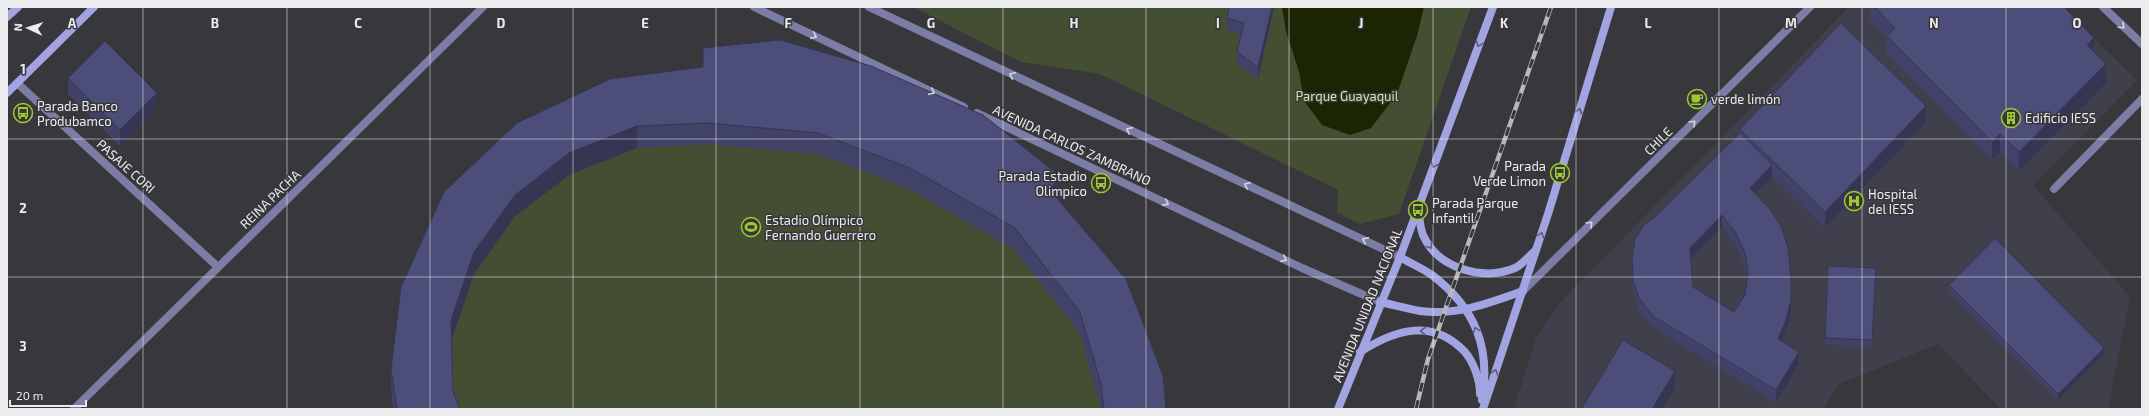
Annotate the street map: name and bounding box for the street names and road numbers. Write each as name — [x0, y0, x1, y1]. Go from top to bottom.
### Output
street label: AVENIDA CARLOS ZAMBRANO — [990, 101, 1154, 189]
street label: CHILE — [1641, 124, 1675, 158]
street label: PASAJE CORI — [94, 136, 158, 196]
street label: REINA PACHA — [236, 166, 304, 232]
street label: AVENIDA UNIDAD NACIONAL — [1329, 225, 1405, 384]

